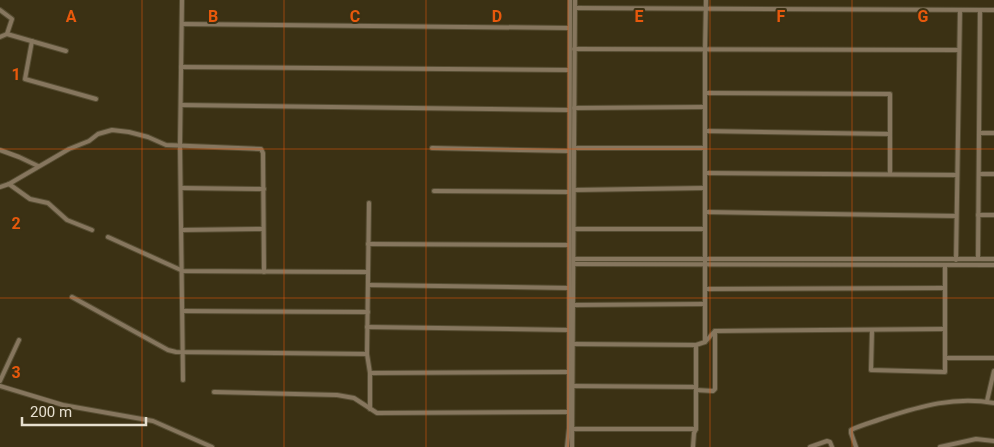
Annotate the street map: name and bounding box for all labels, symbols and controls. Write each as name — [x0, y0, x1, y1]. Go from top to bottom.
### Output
text: A — [66, 7, 77, 26]
text: B — [208, 7, 218, 26]
text: C — [350, 7, 360, 26]
text: D — [492, 7, 502, 26]
text: E — [635, 7, 644, 26]
text: F — [777, 7, 786, 26]
text: G — [918, 7, 929, 26]
text: 1 — [11, 65, 21, 84]
text: 2 — [11, 214, 21, 233]
text: 3 — [11, 363, 21, 382]
scale bar — [22, 394, 146, 426]
text: 200 m — [30, 403, 72, 421]

